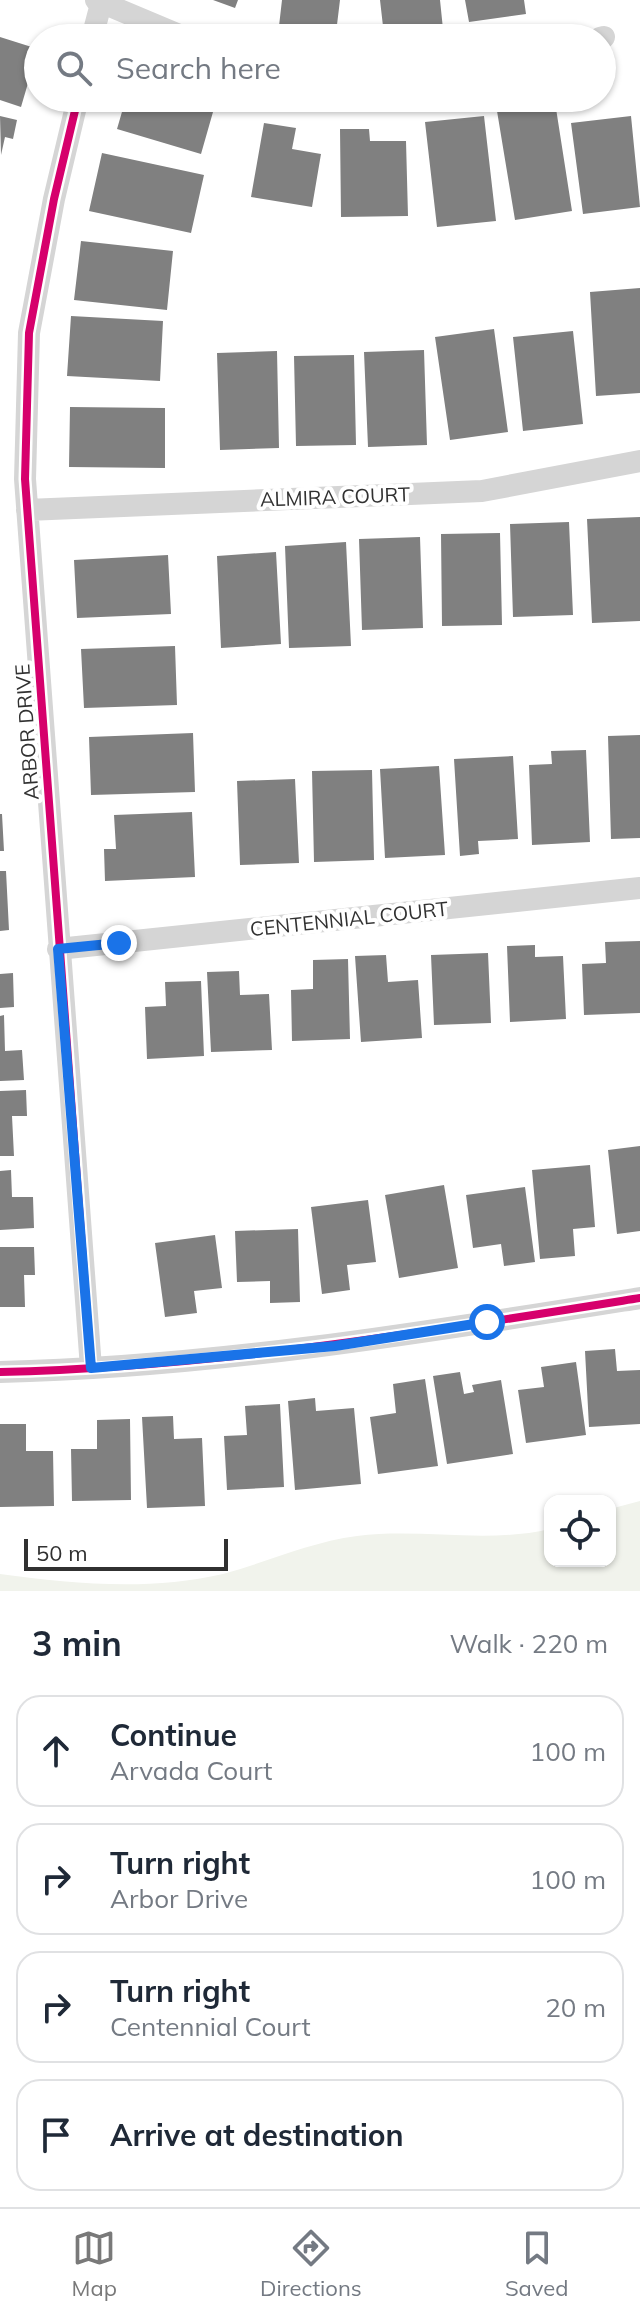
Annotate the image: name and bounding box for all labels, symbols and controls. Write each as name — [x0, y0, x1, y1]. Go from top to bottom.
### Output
search box — [24, 24, 616, 112]
icon: search — [52, 46, 96, 90]
text: Search here — [116, 49, 281, 87]
street label: ALMIRA COURT — [259, 481, 411, 512]
street label: ARBOR DRIVE — [9, 663, 44, 801]
street label: CENTENNIAL COURT — [249, 896, 449, 941]
route end — [101, 925, 137, 961]
route start — [469, 1304, 505, 1340]
map controls — [544, 1495, 616, 1567]
button: locate — [544, 1495, 616, 1567]
scale bar — [24, 1535, 228, 1571]
text: 50 m — [36, 1539, 87, 1567]
text: 3 min — [32, 1622, 122, 1665]
text: Walk · 220 m — [449, 1627, 608, 1660]
text: Continue — [110, 1716, 237, 1754]
icon: ahead — [34, 1729, 78, 1773]
text: 100 m — [530, 1735, 606, 1768]
text: Arvada Court — [110, 1754, 272, 1787]
text: Turn right — [110, 1844, 250, 1882]
icon: right — [34, 1857, 78, 1901]
text: 100 m — [530, 1863, 606, 1896]
text: Arbor Drive — [110, 1882, 248, 1915]
text: Turn right — [110, 1972, 250, 2010]
icon: right — [34, 1985, 78, 2029]
text: 20 m — [545, 1991, 606, 2024]
text: Centennial Court — [110, 2010, 311, 2043]
icon: arrive — [34, 2113, 78, 2157]
text: Arrive at destination — [110, 2116, 404, 2154]
tab: Map — [72, 2226, 117, 2302]
tab: Directions — [260, 2226, 362, 2302]
tab: Saved — [505, 2226, 568, 2302]

